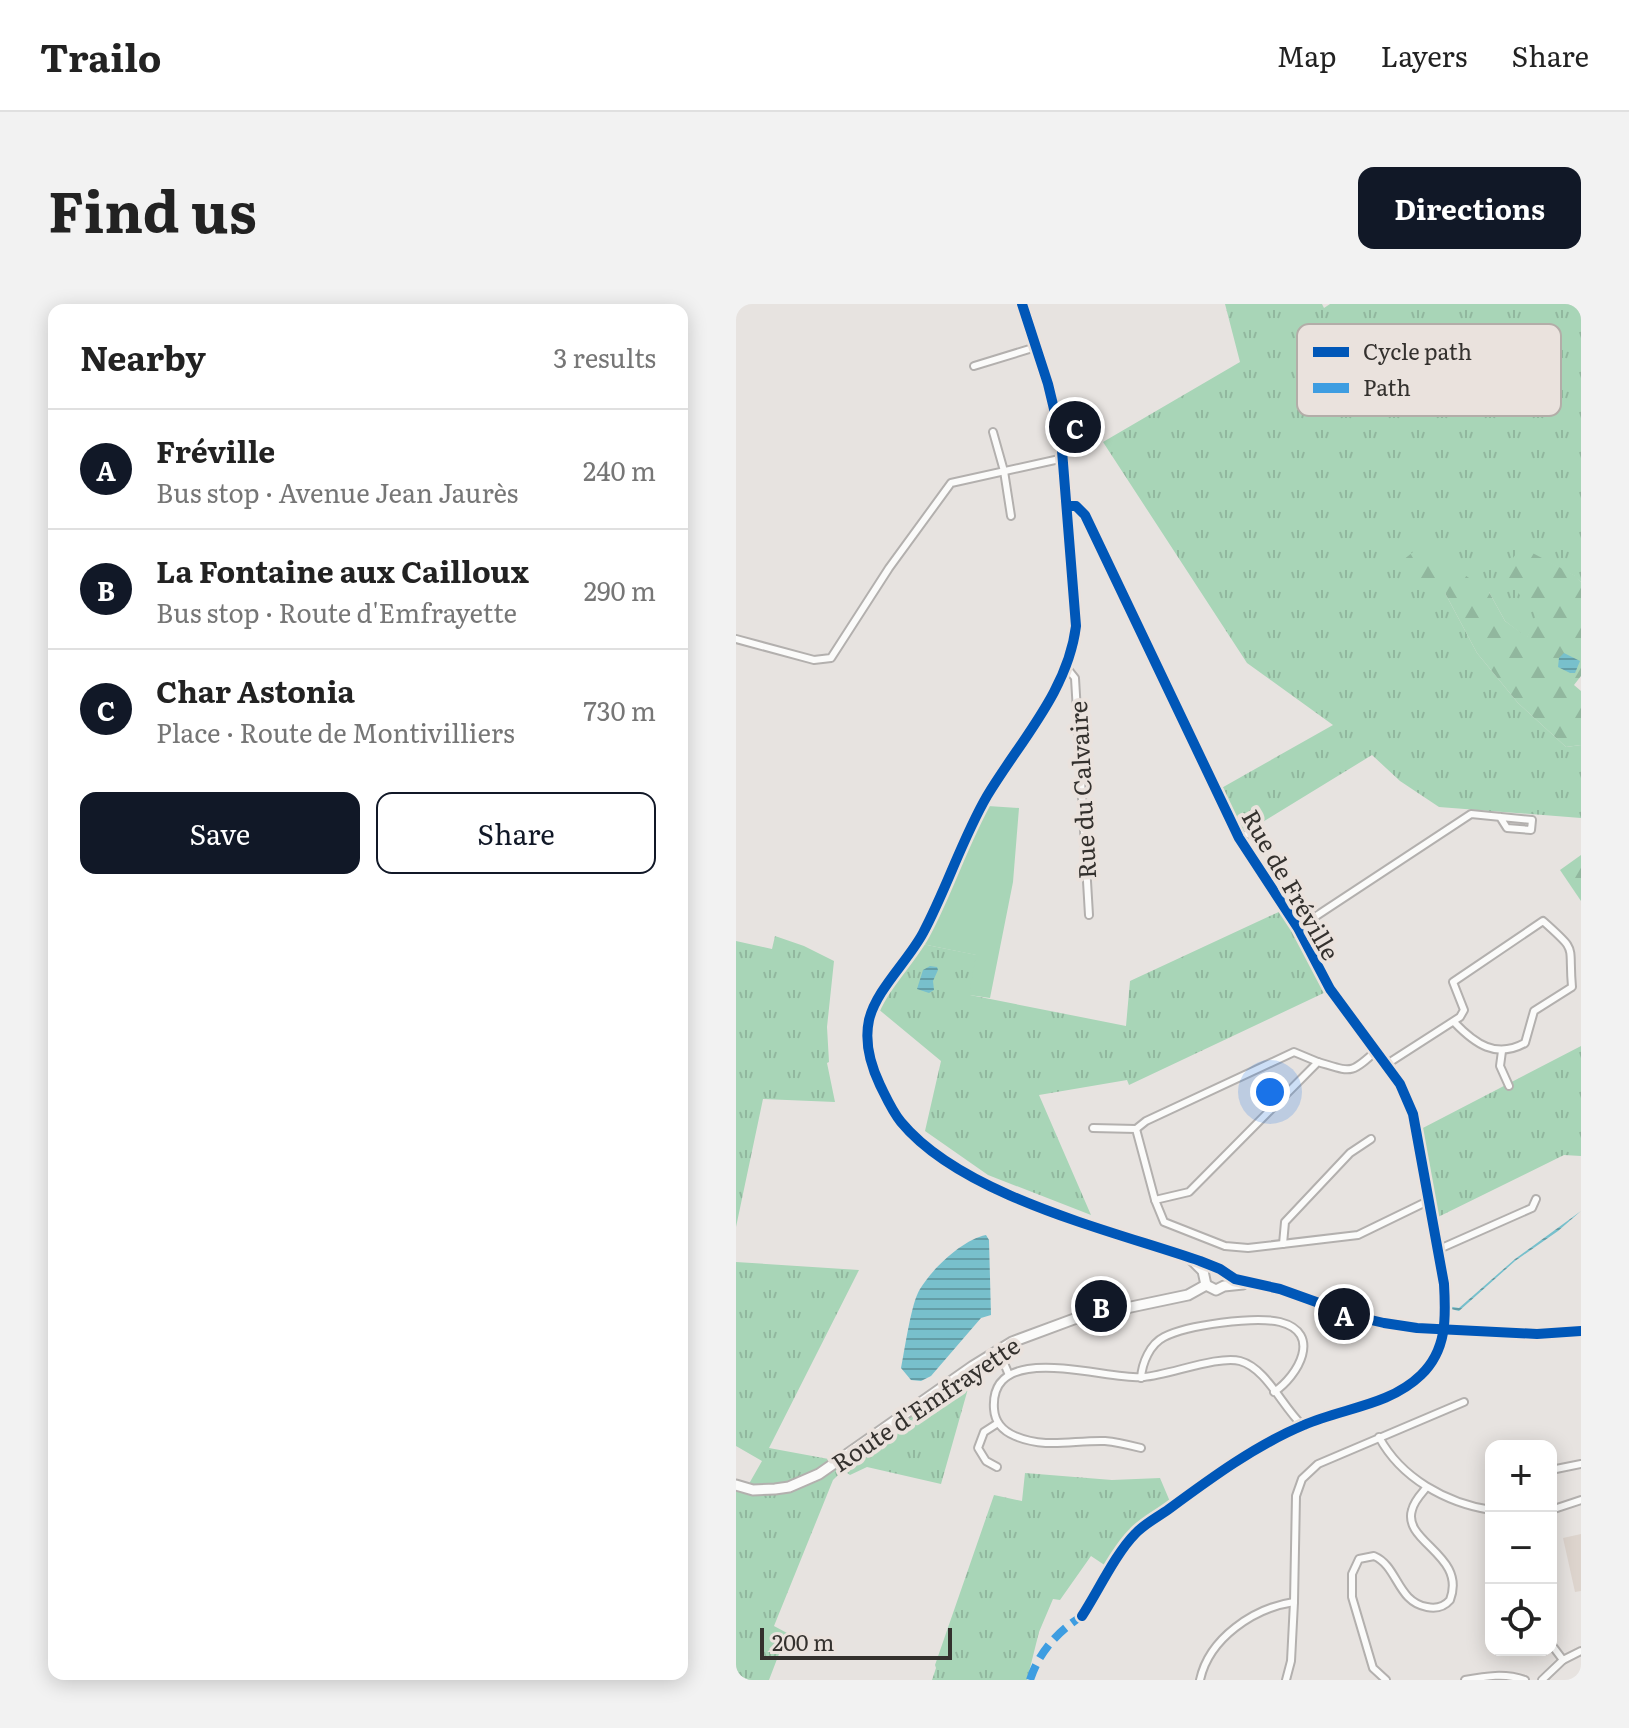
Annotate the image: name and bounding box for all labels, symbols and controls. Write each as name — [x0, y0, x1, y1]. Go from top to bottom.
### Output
text: Trailo — [40, 27, 161, 84]
text: Map — [1277, 34, 1336, 76]
text: Layers — [1380, 34, 1467, 76]
text: Share — [1511, 34, 1589, 76]
text: Find us — [48, 167, 257, 250]
button: Directions — [1358, 167, 1581, 249]
legend — [1297, 324, 1561, 416]
text: Nearby — [80, 331, 206, 381]
text: Cycle path — [1363, 334, 1472, 367]
text: 3 results — [553, 337, 656, 376]
text: Path — [1363, 370, 1411, 403]
pin: C — [1049, 397, 1101, 457]
text: Fréville — [156, 428, 275, 472]
text: A — [96, 450, 116, 489]
text: 240 m — [583, 450, 656, 489]
text: Bus stop · Avenue Jean Jaurès — [156, 472, 518, 511]
text: La Fontaine aux Cailloux — [156, 548, 529, 592]
text: B — [97, 570, 115, 609]
text: 290 m — [584, 570, 656, 609]
text: Bus stop · Route d'Emfrayette — [156, 592, 517, 631]
text: Char Astonia — [156, 668, 355, 712]
text: C — [97, 690, 115, 729]
text: 730 m — [584, 690, 656, 729]
street label: Rue du Calvaire — [1059, 700, 1103, 880]
text: Place · Route de Montivilliers — [156, 712, 515, 751]
button: Save — [80, 792, 360, 874]
button: Share — [376, 792, 656, 874]
street label: Rue de Fréville — [1235, 802, 1349, 966]
your location — [1250, 1072, 1290, 1112]
pin: B — [1075, 1276, 1127, 1336]
pin: A — [1318, 1284, 1370, 1344]
street label: Route d'Emfrayette — [824, 1327, 1026, 1479]
map controls — [1485, 1440, 1557, 1656]
button: + — [1485, 1440, 1557, 1512]
button: − — [1485, 1512, 1557, 1584]
button: locate — [1485, 1584, 1557, 1656]
scale bar — [760, 1624, 952, 1660]
text: 200 m — [772, 1625, 834, 1658]

